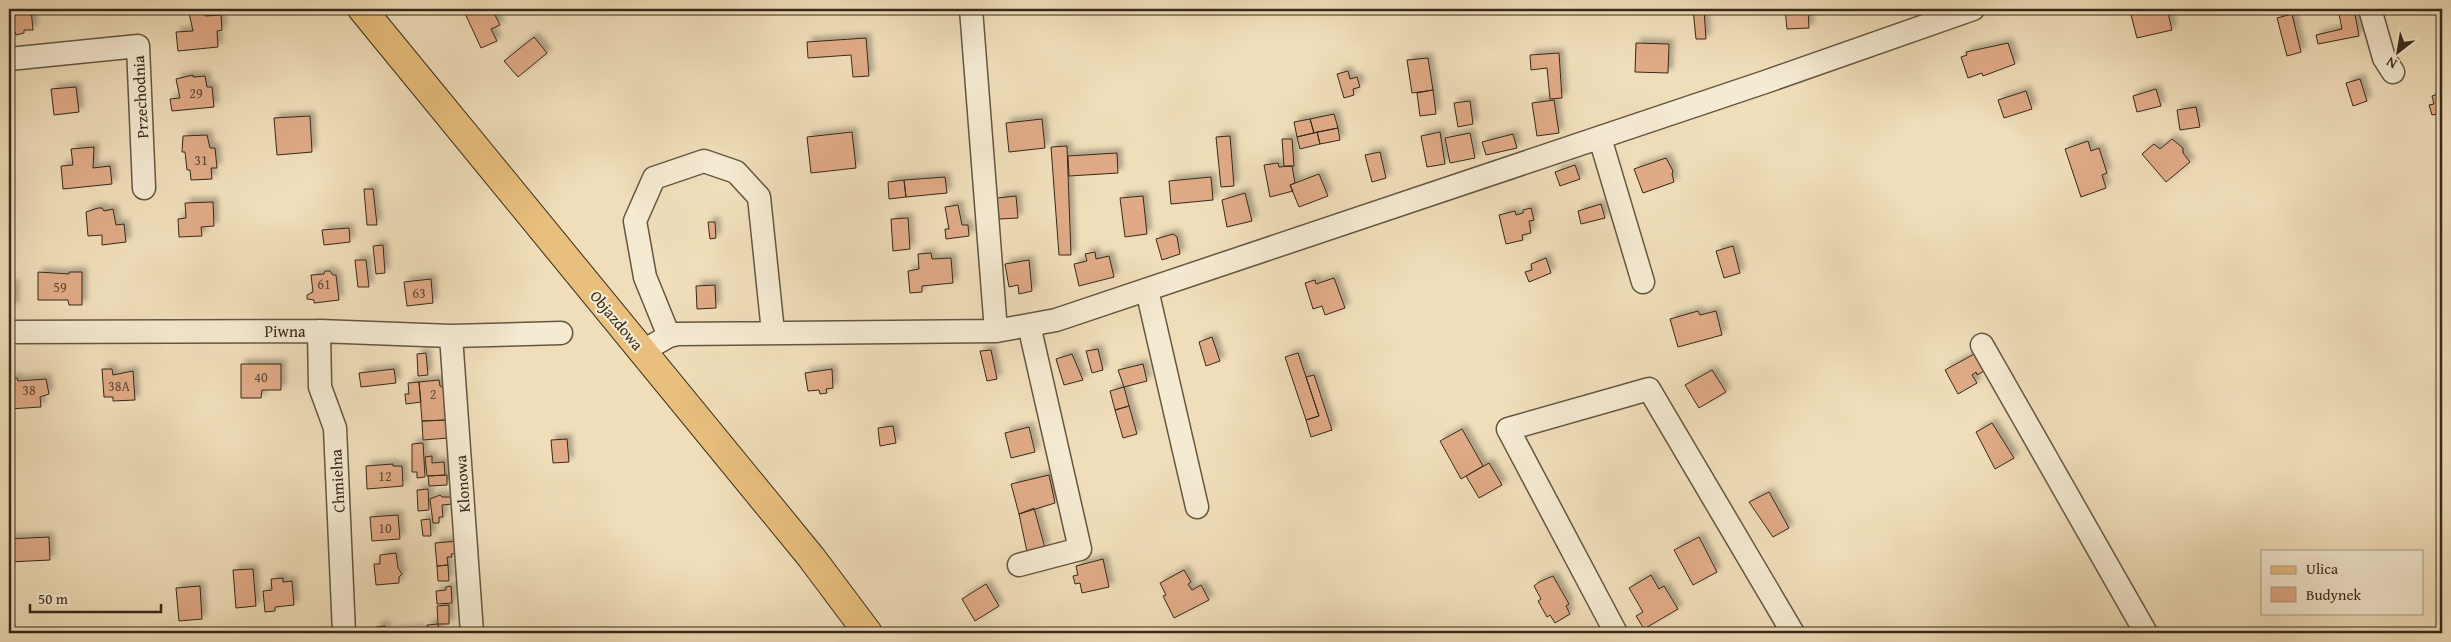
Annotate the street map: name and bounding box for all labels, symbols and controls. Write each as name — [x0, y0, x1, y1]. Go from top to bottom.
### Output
north arrow — [2374, 28, 2424, 78]
text: N — [2382, 52, 2400, 74]
street label: Przechodnia — [126, 54, 154, 139]
house number: 29 — [189, 83, 203, 103]
house number: 31 — [194, 150, 208, 170]
house number: 61 — [317, 274, 331, 294]
house number: 59 — [53, 277, 67, 297]
house number: 63 — [412, 283, 426, 303]
street label: Objazdowa — [585, 285, 650, 356]
street label: Piwna — [265, 319, 306, 343]
house number: 40 — [254, 367, 268, 387]
house number: 38A — [108, 376, 130, 396]
house number: 38 — [22, 380, 36, 400]
house number: 2 — [430, 384, 436, 404]
street label: Chmielna — [323, 448, 351, 513]
street label: Klonowa — [448, 454, 476, 514]
house number: 12 — [378, 466, 392, 486]
house number: 10 — [378, 518, 392, 538]
legend — [2261, 550, 2424, 614]
text: Ulica — [2306, 558, 2338, 579]
scale bar — [30, 582, 161, 614]
text: Budynek — [2306, 584, 2362, 605]
text: 50 m — [38, 588, 69, 609]

